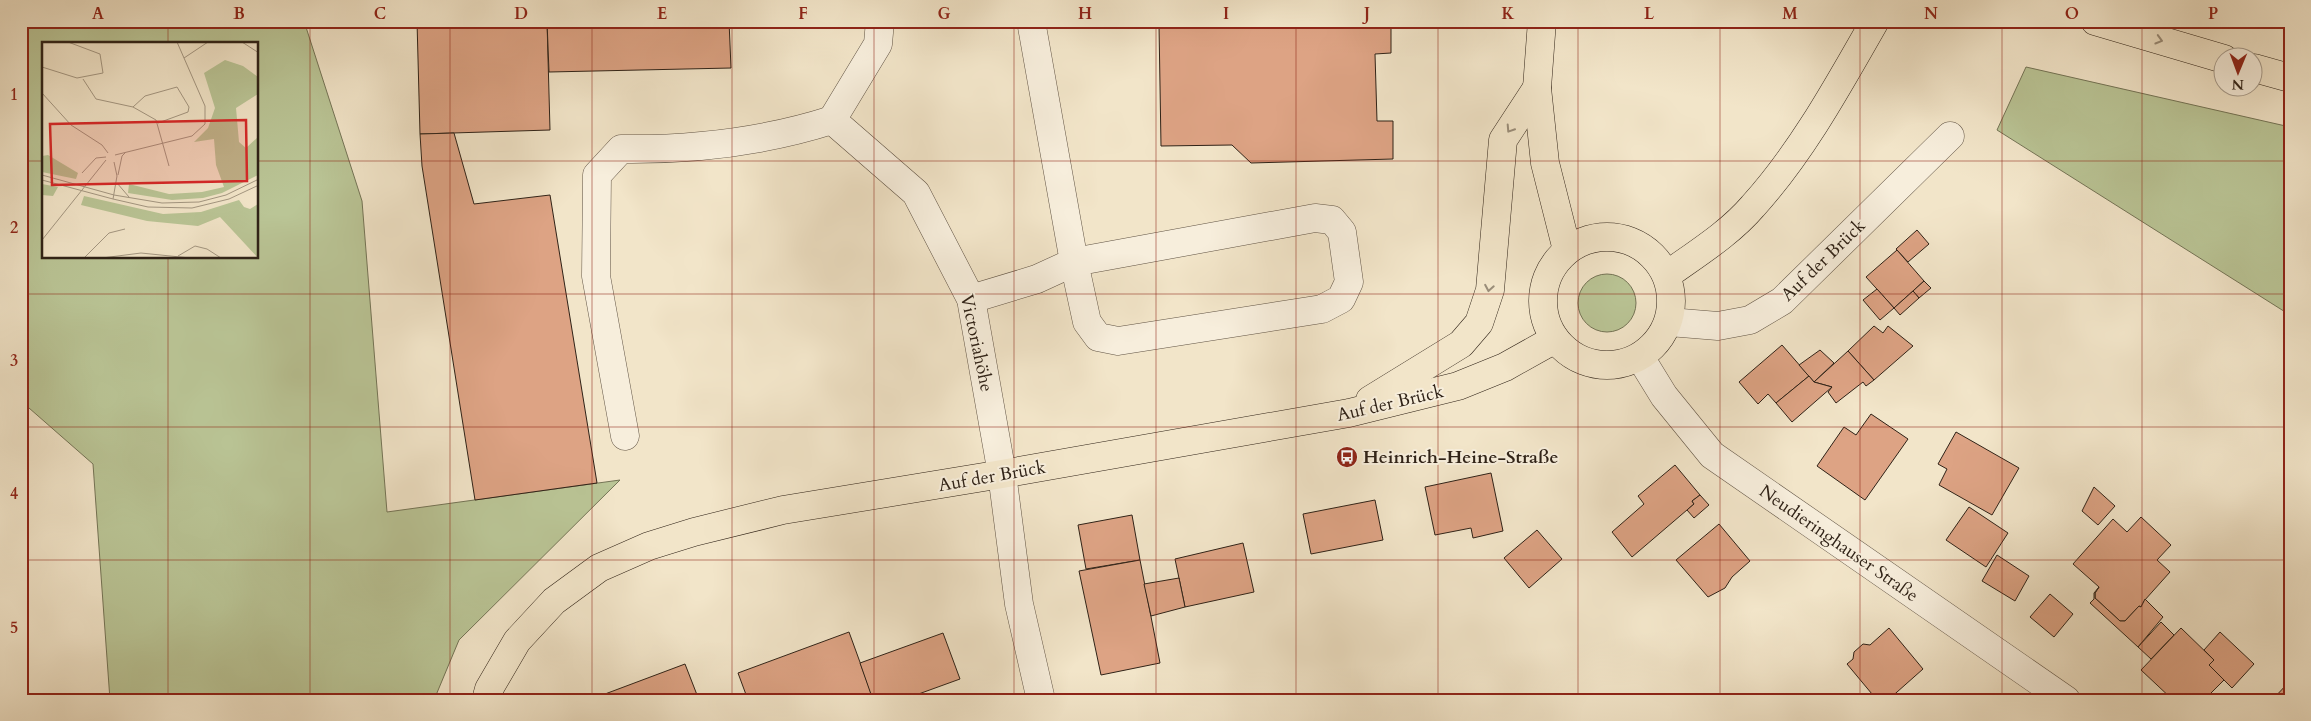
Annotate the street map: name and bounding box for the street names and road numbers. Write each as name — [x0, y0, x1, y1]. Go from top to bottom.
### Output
street label: Auf der Brück — [1776, 213, 1871, 307]
street label: Victoriahöhe — [954, 292, 999, 394]
street label: Auf der Brück — [1334, 379, 1446, 428]
street label: Auf der Brück — [936, 455, 1048, 498]
street label: Neudieringhauser Straße — [1754, 479, 1923, 608]

